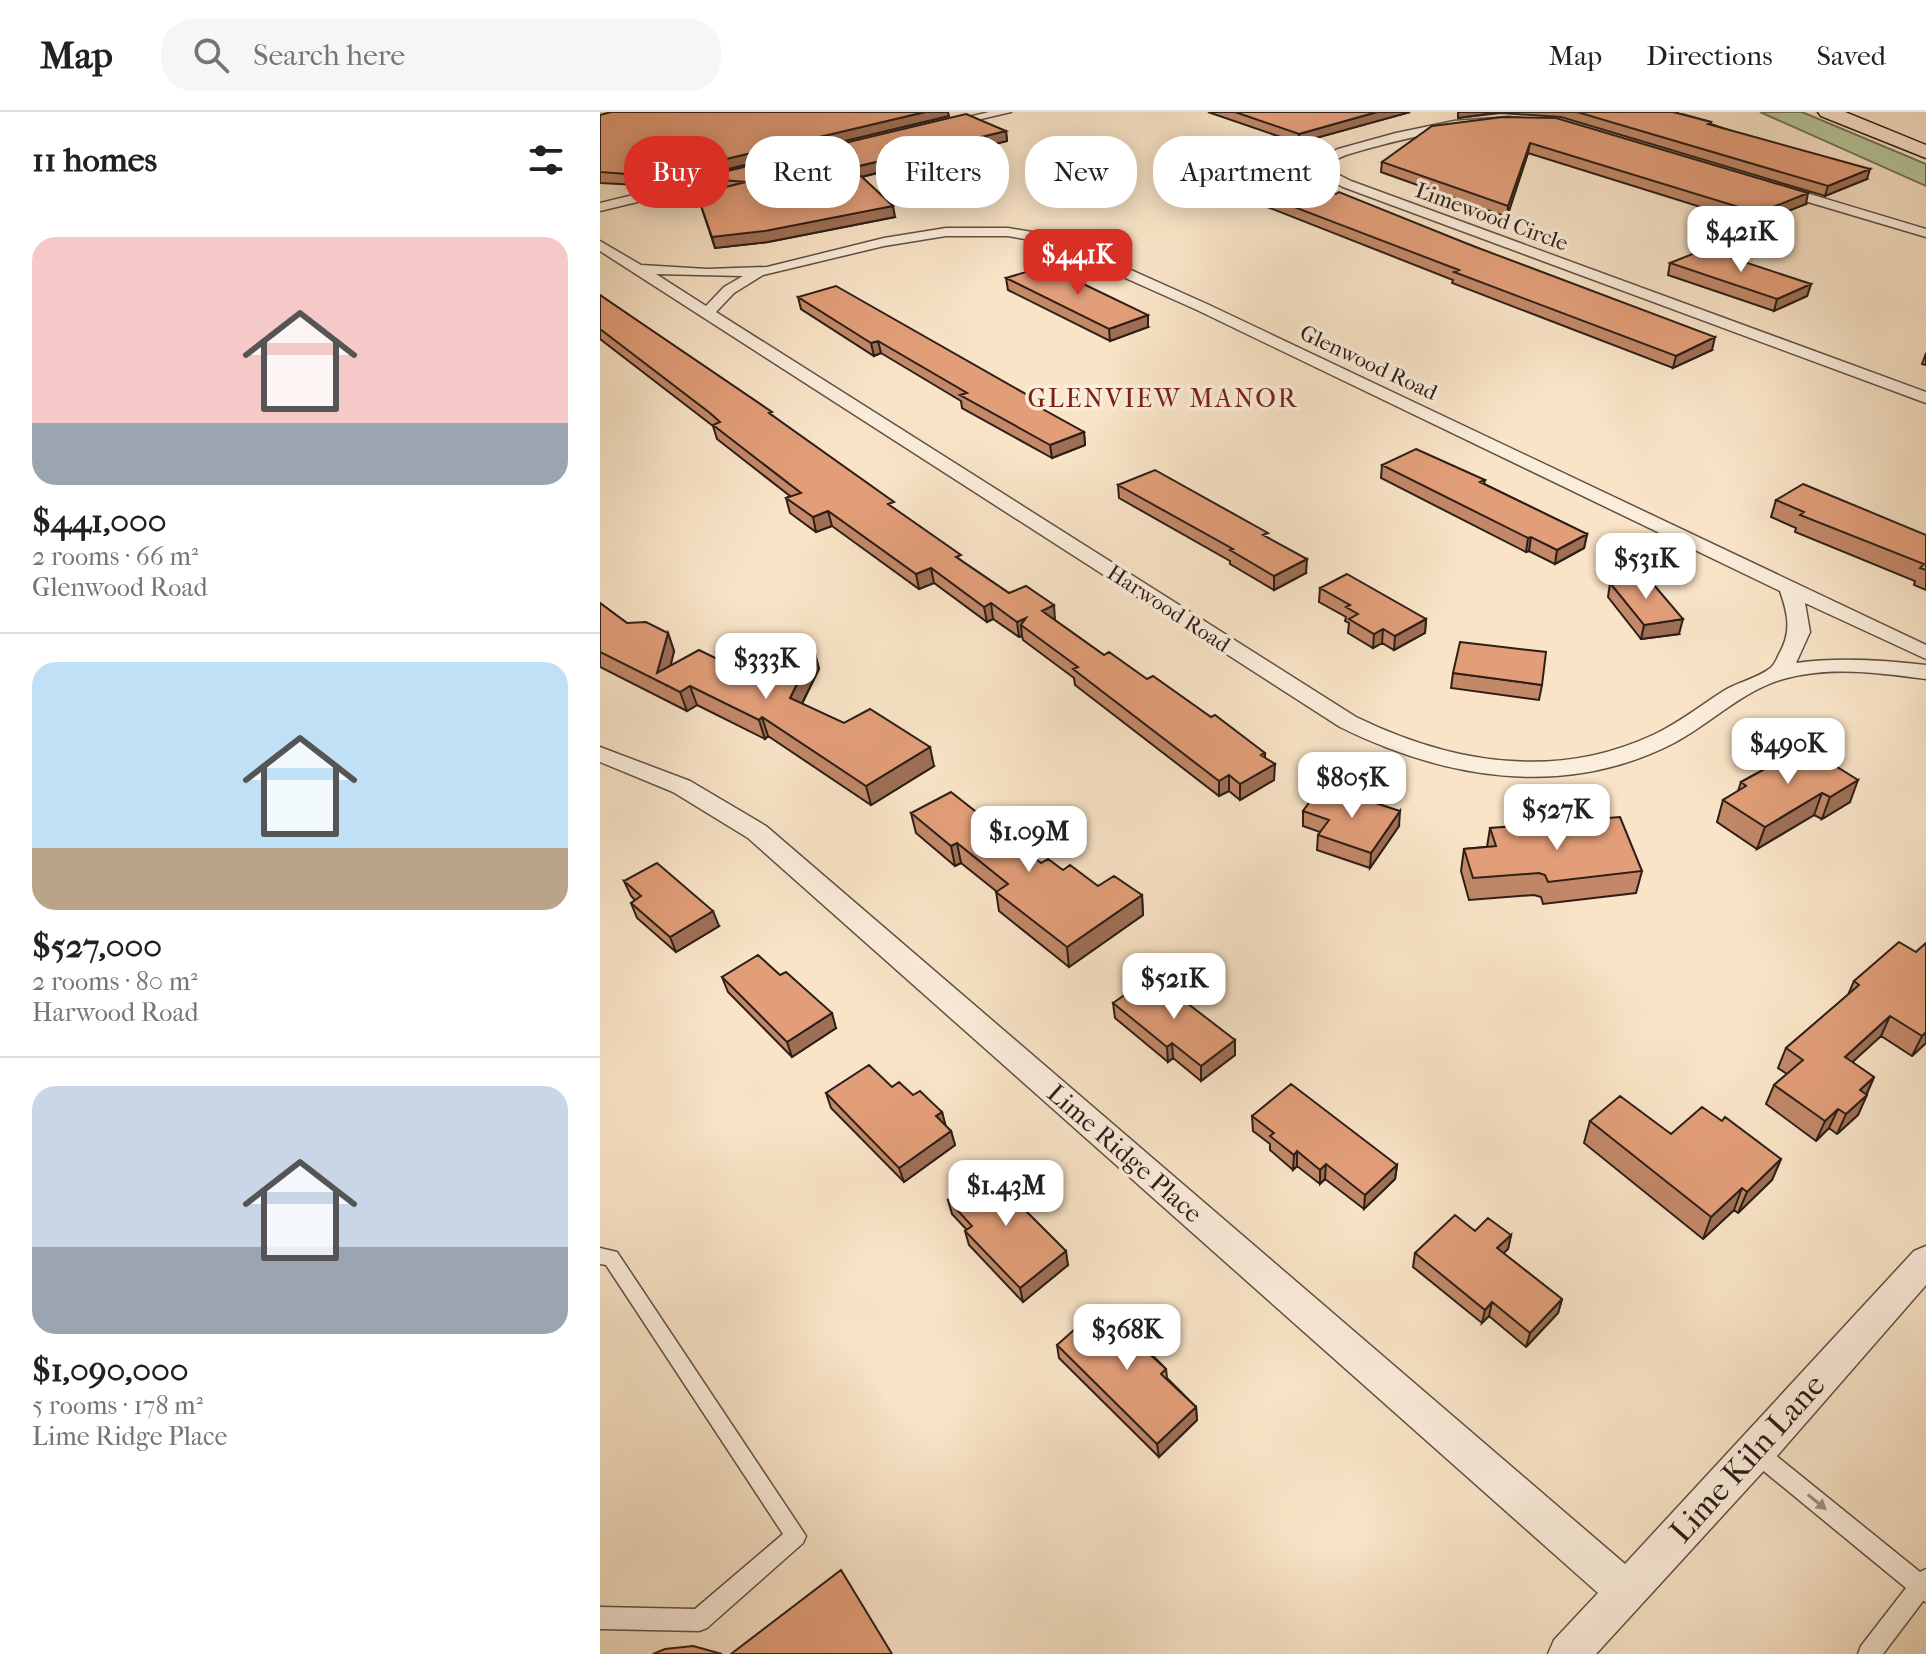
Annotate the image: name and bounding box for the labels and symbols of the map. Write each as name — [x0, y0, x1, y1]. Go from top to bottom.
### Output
street label: Limewood Circle — [1412, 177, 1572, 257]
pin: $421K — [1685, 206, 1797, 274]
pin: $441K — [1022, 229, 1134, 297]
street label: Glenwood Road — [1296, 320, 1442, 407]
district label: GLENVIEW MANOR — [1028, 383, 1298, 414]
pin: $531K — [1590, 533, 1702, 601]
street label: Harwood Road — [1102, 560, 1236, 659]
pin: $333K — [710, 633, 822, 701]
pin: $490K — [1732, 718, 1844, 786]
pin: $805K — [1296, 752, 1408, 820]
pin: $527K — [1501, 784, 1613, 852]
pin: $1.09M — [964, 806, 1094, 874]
pin: $521K — [1118, 953, 1230, 1021]
street label: Lime Ridge Place — [1041, 1078, 1209, 1229]
pin: $1.43M — [941, 1160, 1071, 1228]
pin: $368K — [1071, 1304, 1183, 1372]
street label: Lime Kiln Lane — [1662, 1367, 1833, 1550]
one-way arrow — [1806, 1493, 1827, 1510]

